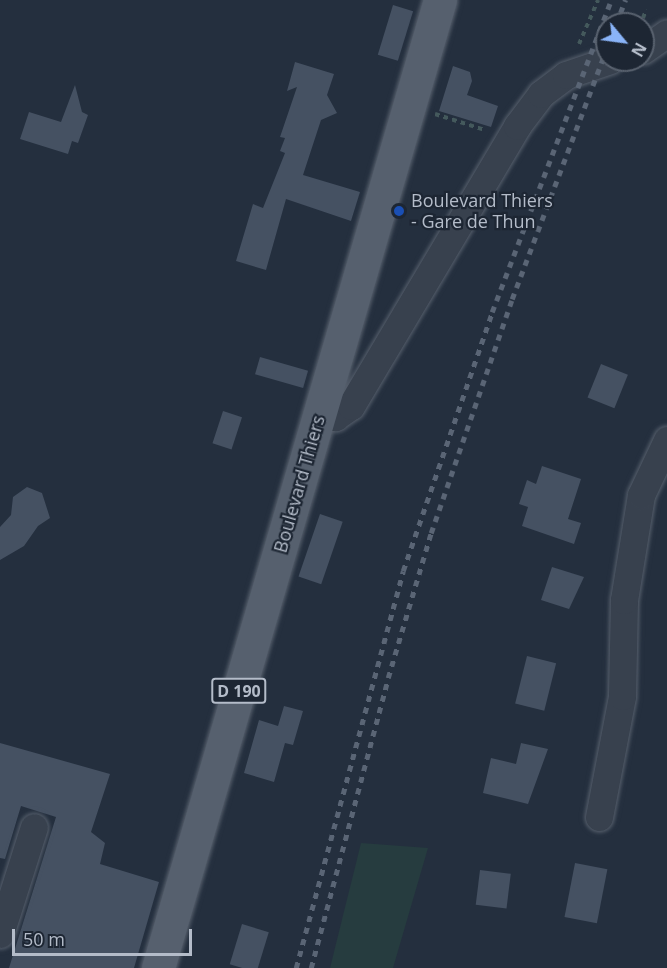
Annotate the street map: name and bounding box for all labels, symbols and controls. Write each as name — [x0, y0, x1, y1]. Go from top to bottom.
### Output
north arrow — [595, 12, 655, 72]
text: N — [626, 39, 652, 61]
place label: Boulevard Thiers - Gare de Thun — [411, 190, 553, 232]
marker: Boulevard Thiers - Gare de Thun — [392, 204, 406, 218]
street label: Boulevard Thiers — [269, 413, 329, 555]
road number: D 190 — [210, 678, 268, 704]
scale bar — [15, 917, 195, 955]
text: 50 m — [23, 927, 65, 951]

